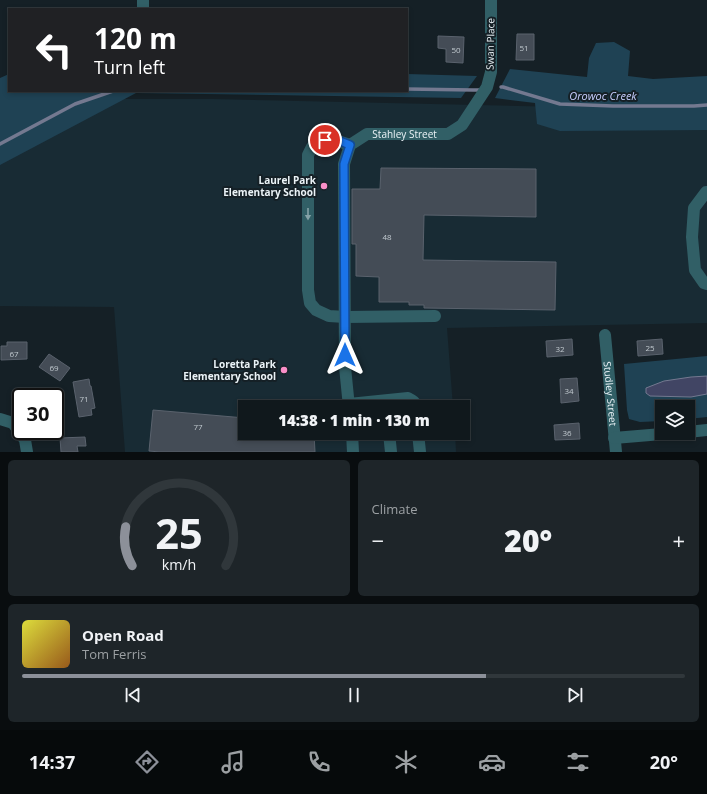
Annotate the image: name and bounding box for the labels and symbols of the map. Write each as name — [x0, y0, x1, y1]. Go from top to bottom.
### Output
street label: Swan Place — [483, 17, 497, 70]
house number: 51 — [519, 42, 529, 53]
house number: 50 — [451, 44, 461, 55]
water label: Orowoc Creek — [569, 88, 637, 103]
pin — [308, 123, 342, 157]
street label: Stahley Street — [372, 127, 437, 141]
place label: Laurel Park Elementary School — [223, 173, 317, 199]
marker: Laurel Park Elementary School — [319, 181, 329, 191]
one-way arrow — [305, 208, 311, 221]
house number: 48 — [382, 231, 392, 242]
position arrow — [324, 334, 366, 376]
house number: 25 — [645, 342, 655, 353]
house number: 32 — [555, 343, 565, 354]
house number: 67 — [9, 348, 19, 359]
place label: Loretta Park Elementary School — [183, 357, 277, 383]
street label: Studley Street — [601, 361, 621, 427]
house number: 69 — [49, 362, 59, 373]
marker: Loretta Park Elementary School — [279, 365, 289, 375]
house number: 34 — [564, 385, 574, 396]
speed limit sign: 30 — [12, 388, 64, 440]
house number: 71 — [79, 393, 89, 404]
house number: 77 — [193, 421, 203, 432]
house number: 36 — [562, 427, 572, 438]

